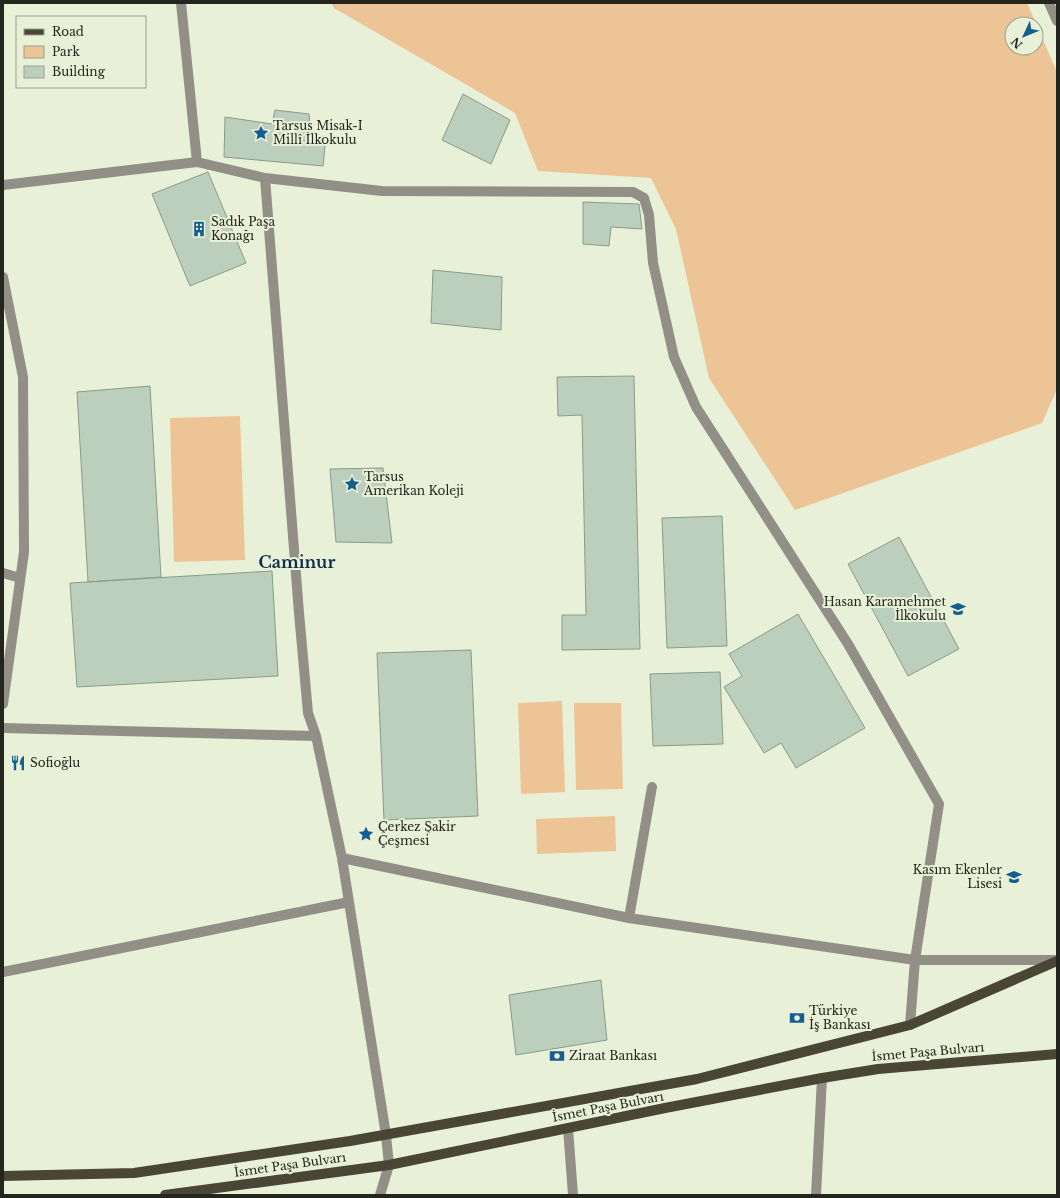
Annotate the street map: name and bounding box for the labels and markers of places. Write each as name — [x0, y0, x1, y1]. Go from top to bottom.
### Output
place label: Tarsus Misak-I Millî İlkokulu — [273, 118, 363, 147]
place icon: Tarsus Misak-I Millî İlkokulu — [252, 124, 270, 142]
place label: Sadık Paşa Konağı — [211, 214, 275, 243]
building icon: Sadık Paşa Konağı — [190, 220, 208, 238]
place label: Tarsus Amerikan Koleji — [363, 469, 464, 498]
place icon: Tarsus Amerikan Koleji — [343, 475, 361, 493]
place label: Hasan Karamehmet İlkokulu — [824, 594, 946, 623]
school or university icon: Hasan Karamehmet İlkokulu — [949, 600, 967, 618]
restaurant icon: Sofioğlu — [9, 754, 27, 772]
place label: Sofioğlu — [30, 755, 80, 770]
place label: Çerkez Şakir Çeşmesi — [378, 819, 456, 848]
place icon: Çerkez Şakir Çeşmesi — [357, 825, 375, 843]
place label: Kasım Ekenler Lisesi — [913, 862, 1002, 891]
school or university icon: Kasım Ekenler Lisesi — [1005, 868, 1023, 886]
place label: Türkiye İş Bankası — [809, 1003, 871, 1032]
bank icon: Türkiye İş Bankası — [788, 1009, 806, 1027]
bank icon: Ziraat Bankası — [548, 1047, 566, 1065]
place label: Ziraat Bankası — [569, 1048, 657, 1063]

